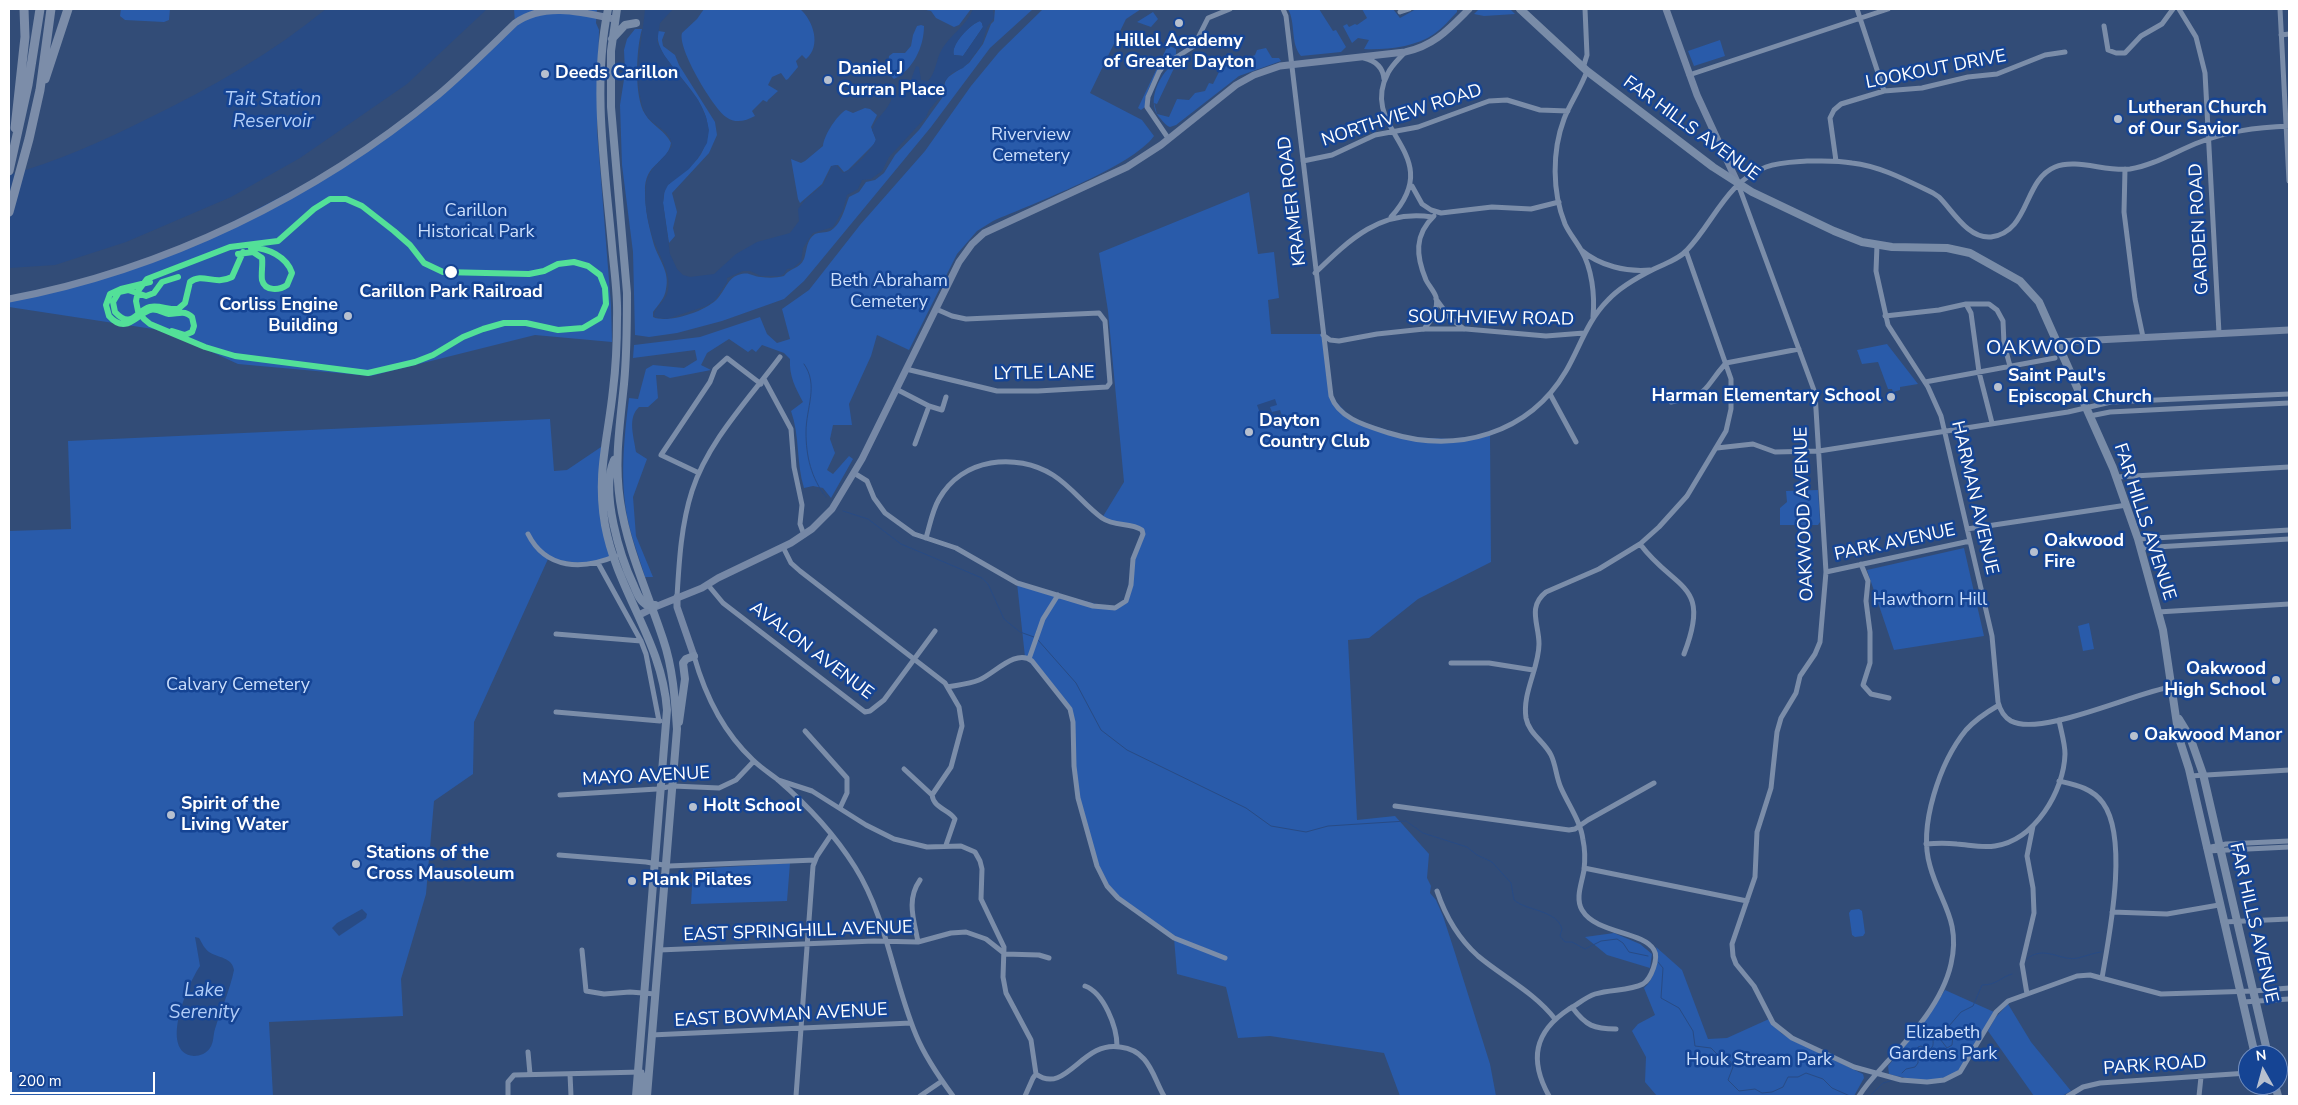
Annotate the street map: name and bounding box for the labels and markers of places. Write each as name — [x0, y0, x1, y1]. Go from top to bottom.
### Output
marker: Hillel Academy of Greater Dayton — [1173, 17, 1185, 29]
place label: Hillel Academy of Greater Dayton — [1104, 31, 1254, 74]
place label: Daniel J Curran Place — [838, 59, 945, 102]
place label: Deeds Carillon — [555, 63, 678, 85]
marker: Deeds Carillon — [539, 68, 551, 80]
marker: Daniel J Curran Place — [822, 74, 834, 86]
place label: Lutheran Church of Our Savior — [2128, 98, 2267, 140]
marker: Lutheran Church of Our Savior — [2112, 113, 2124, 125]
marker: Carillon Park Railroad — [443, 264, 459, 280]
place label: Carillon Park Railroad — [359, 282, 543, 304]
place label: Corliss Engine Building — [219, 295, 338, 338]
marker: Corliss Engine Building — [342, 310, 354, 322]
place label: Saint Paul's Episcopal Church — [2008, 366, 2152, 408]
marker: Saint Paul's Episcopal Church — [1992, 381, 2004, 393]
place label: Harman Elementary School — [1651, 386, 1881, 408]
marker: Harman Elementary School — [1885, 391, 1897, 403]
place label: Dayton Country Club — [1259, 411, 1370, 454]
marker: Dayton Country Club — [1243, 426, 1255, 438]
place label: Oakwood Fire — [2044, 531, 2124, 574]
marker: Oakwood Fire — [2028, 546, 2040, 558]
place label: Oakwood High School — [2164, 659, 2266, 702]
marker: Oakwood High School — [2270, 674, 2282, 686]
place label: Oakwood Manor — [2144, 725, 2282, 747]
marker: Oakwood Manor — [2128, 730, 2140, 742]
place label: Spirit of the Living Water — [181, 794, 288, 836]
place label: Holt School — [703, 796, 801, 818]
marker: Holt School — [687, 801, 699, 813]
marker: Spirit of the Living Water — [165, 809, 177, 821]
place label: Stations of the Cross Mausoleum — [366, 843, 515, 886]
marker: Stations of the Cross Mausoleum — [350, 858, 362, 870]
place label: Plank Pilates — [642, 870, 752, 892]
marker: Plank Pilates — [626, 875, 638, 887]

